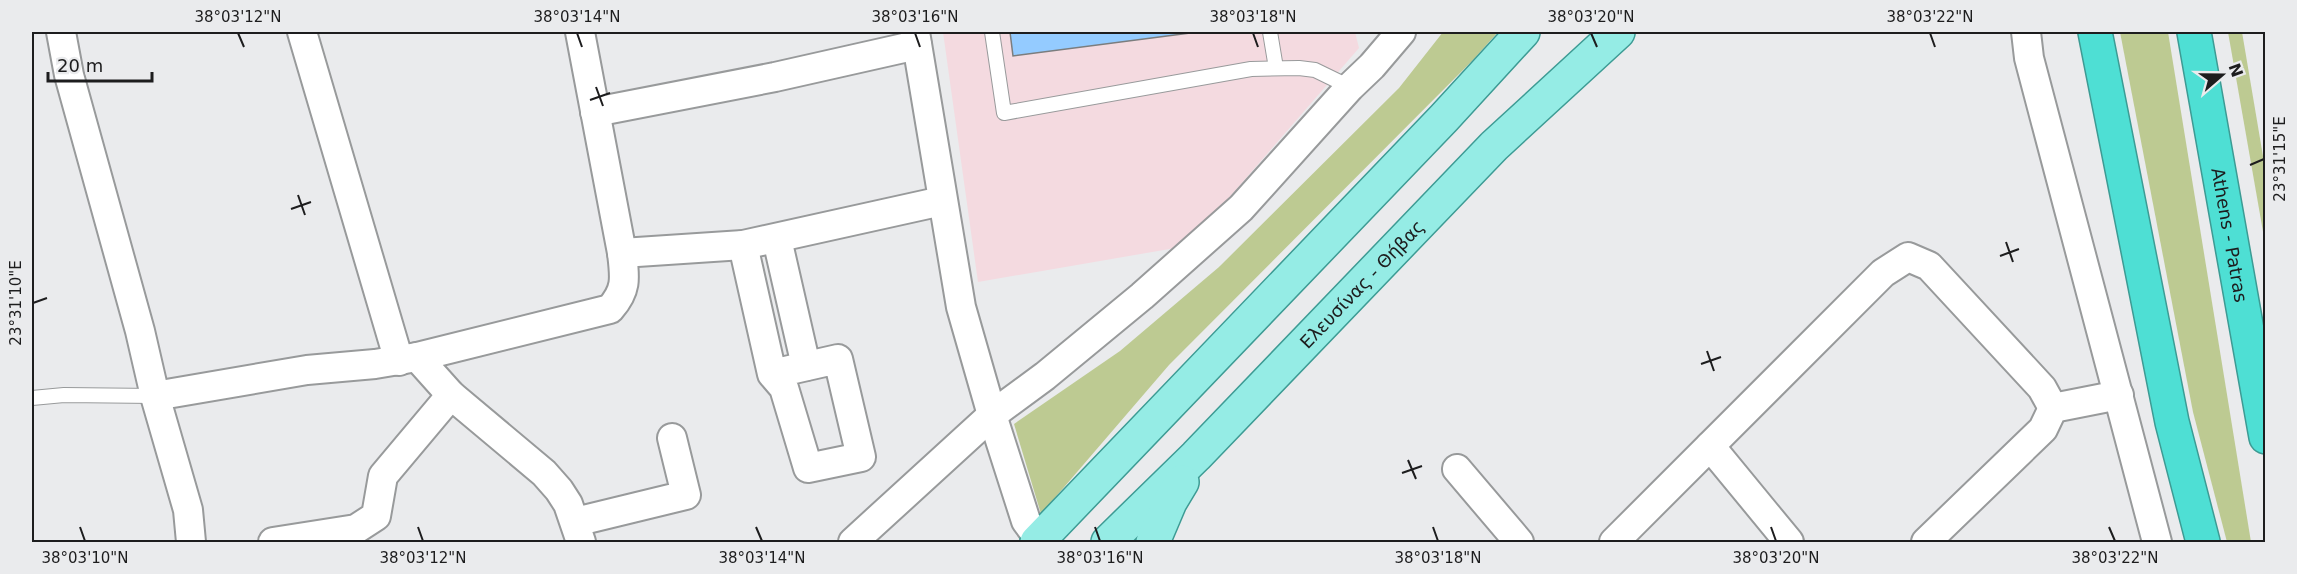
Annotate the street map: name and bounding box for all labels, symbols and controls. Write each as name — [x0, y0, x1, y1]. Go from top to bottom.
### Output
text: 38°03'12"N — [194, 8, 282, 26]
text: 38°03'14"N — [533, 8, 621, 26]
text: 38°03'16"N — [871, 8, 959, 26]
text: 38°03'18"N — [1209, 8, 1297, 26]
text: 38°03'20"N — [1547, 8, 1635, 26]
text: 38°03'22"N — [1886, 8, 1974, 26]
scale bar — [48, 45, 152, 83]
north arrow — [2192, 45, 2252, 105]
text: 20 m — [57, 55, 103, 76]
text: N — [2224, 60, 2247, 80]
text: 23°31'15"E — [2271, 116, 2289, 202]
street label: Athens - Patras — [2208, 166, 2252, 304]
street label: Ελευσίνας - Θήβας — [1295, 215, 1428, 352]
text: 23°31'10"E — [7, 260, 25, 346]
text: 38°03'10"N — [41, 549, 129, 567]
text: 38°03'12"N — [379, 549, 467, 567]
text: 38°03'14"N — [718, 549, 806, 567]
text: 38°03'16"N — [1056, 549, 1144, 567]
text: 38°03'18"N — [1394, 549, 1482, 567]
text: 38°03'20"N — [1732, 549, 1820, 567]
text: 38°03'22"N — [2071, 549, 2159, 567]

